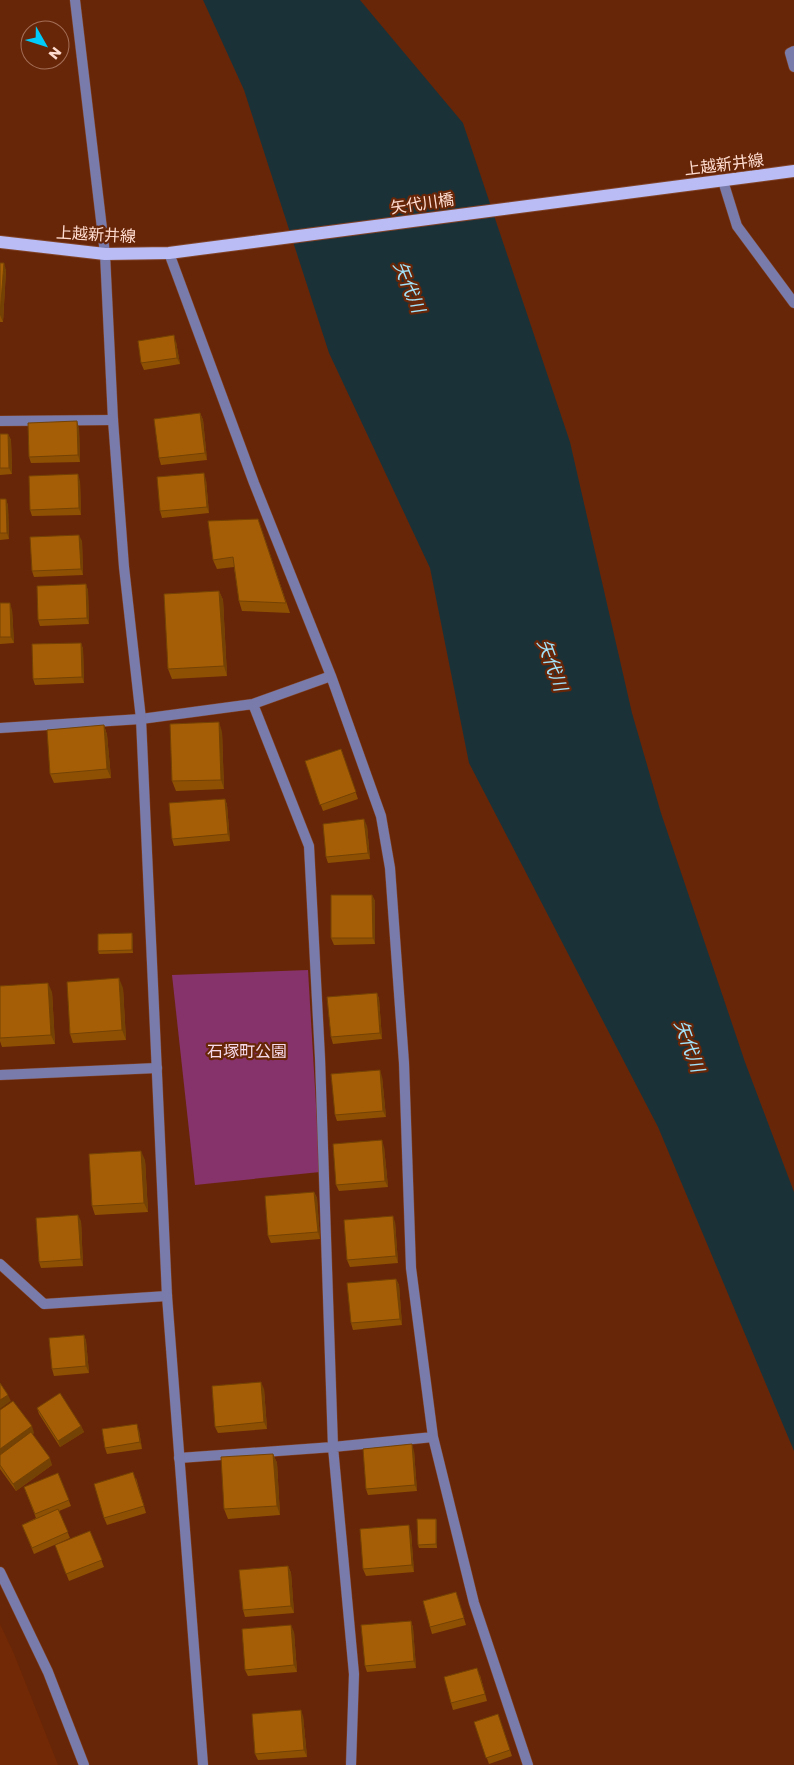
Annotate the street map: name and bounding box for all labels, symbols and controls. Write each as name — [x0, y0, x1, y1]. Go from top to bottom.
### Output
north arrow — [20, 20, 70, 70]
text: N — [44, 43, 66, 64]
street label: 上越新井線 — [683, 148, 765, 181]
street label: 矢代川橋 — [389, 188, 455, 219]
street label: 上越新井線 — [55, 221, 137, 248]
water label: 矢代川 — [388, 257, 432, 318]
water label: 矢代川 — [531, 635, 574, 696]
water label: 矢代川 — [668, 1016, 711, 1077]
park label: 石塚町公園 — [207, 1040, 287, 1063]

